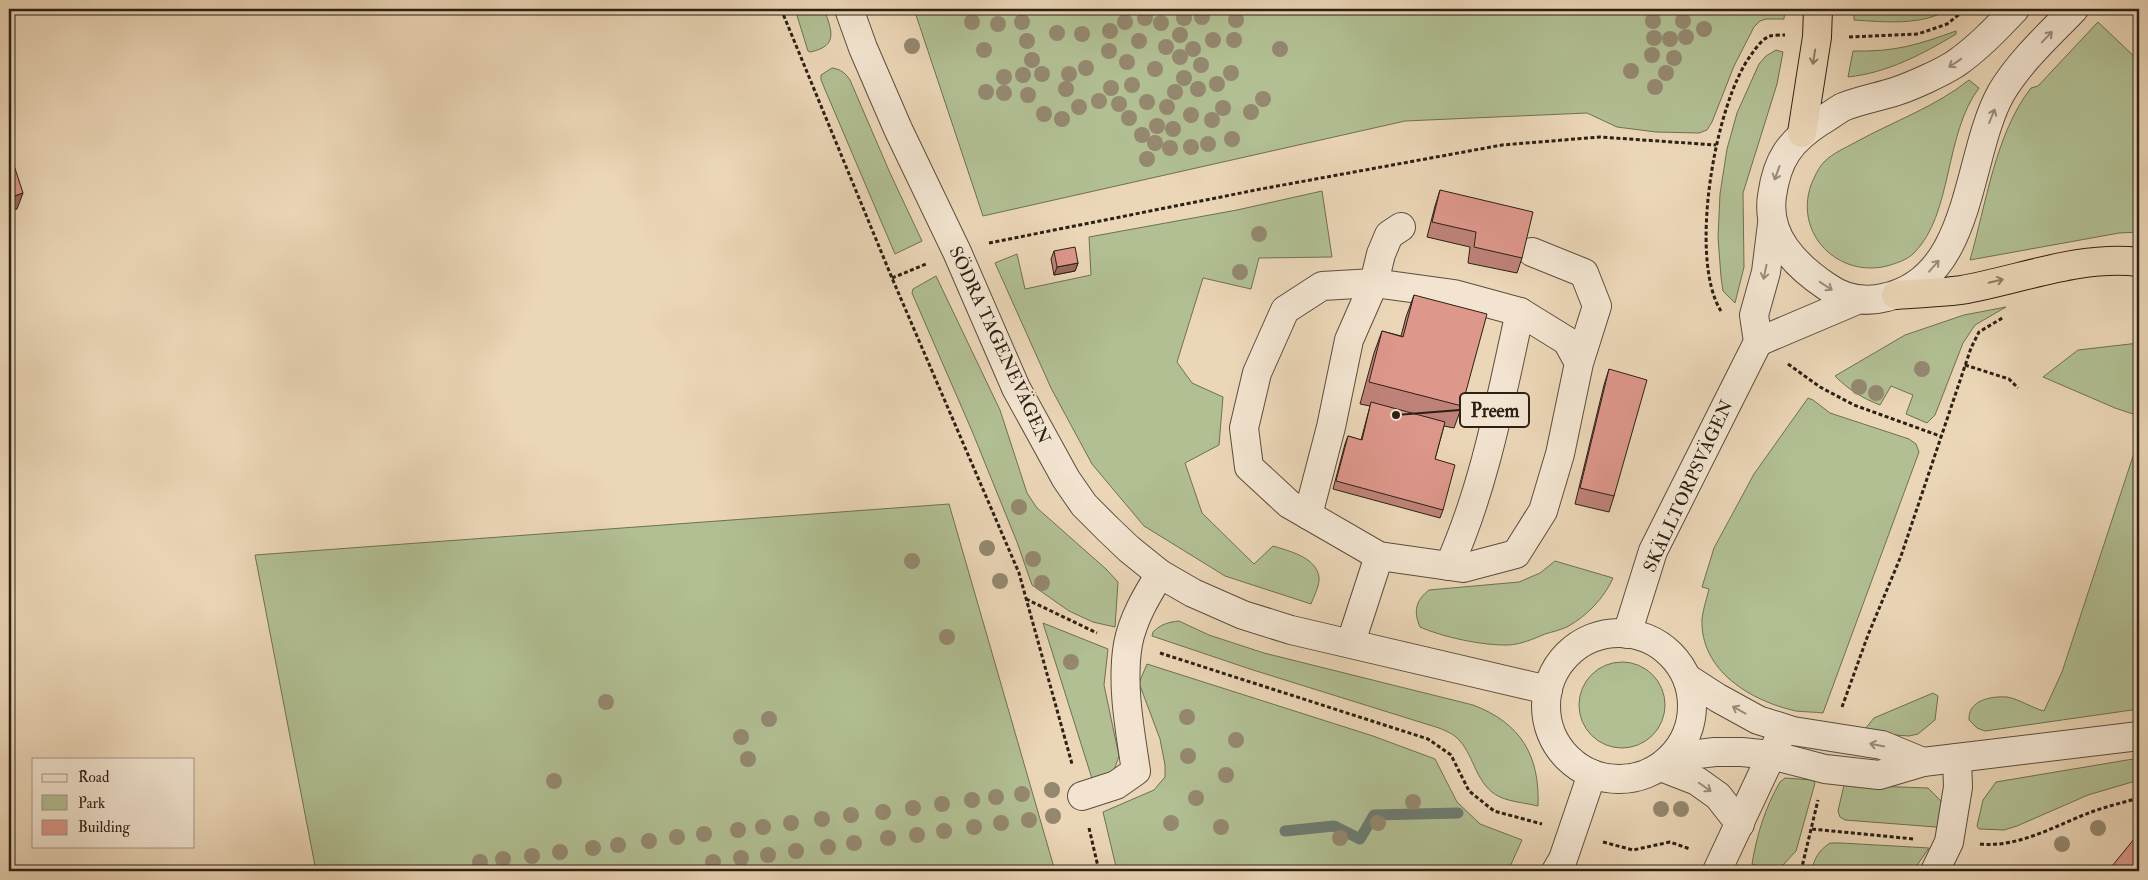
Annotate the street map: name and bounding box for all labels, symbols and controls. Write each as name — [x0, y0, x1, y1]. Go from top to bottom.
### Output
one-way arrow — [2041, 31, 2053, 43]
one-way arrow — [1809, 49, 1819, 65]
one-way arrow — [1948, 57, 1962, 68]
one-way arrow — [1988, 109, 1998, 124]
one-way arrow — [1772, 165, 1781, 181]
street label: SÖDRA TAGENEVÄGEN — [944, 243, 1055, 448]
one-way arrow — [1928, 259, 1940, 272]
one-way arrow — [1760, 264, 1770, 280]
one-way arrow — [1987, 276, 2003, 285]
one-way arrow — [1818, 281, 1832, 291]
callout: Preem — [1460, 393, 1529, 427]
street label: SKÄLLTORPSVÄGEN — [1638, 396, 1738, 576]
text: Preem — [1471, 399, 1520, 423]
one-way arrow — [1732, 704, 1746, 714]
one-way arrow — [1870, 740, 1886, 749]
legend — [32, 758, 195, 848]
text: Road — [78, 768, 110, 787]
one-way arrow — [1698, 782, 1712, 792]
text: Park — [78, 794, 105, 813]
text: Building — [78, 818, 130, 837]

